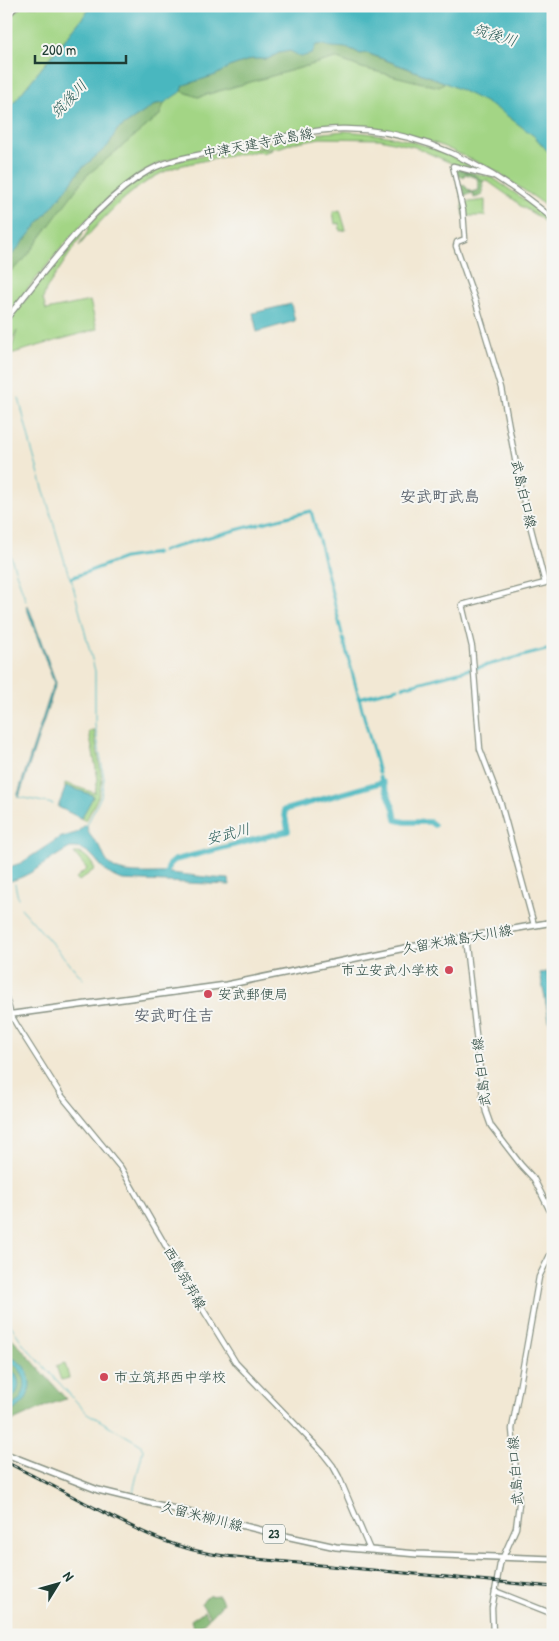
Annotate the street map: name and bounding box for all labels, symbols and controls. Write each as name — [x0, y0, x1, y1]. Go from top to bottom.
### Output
water label: 筑後川 — [471, 18, 520, 51]
scale bar — [35, 32, 126, 64]
text: 200 m — [42, 39, 76, 60]
water label: 筑後川 — [46, 75, 92, 122]
street label: 中津天建寺武島線 — [201, 122, 315, 163]
street label: 武島白口線 — [507, 458, 542, 530]
district label: 安武町武島 — [400, 485, 480, 507]
water label: 安武川 — [203, 818, 252, 849]
street label: 久留米城島大川線 — [400, 919, 514, 958]
place label: 市立安武小学校 — [341, 960, 439, 979]
marker: 市立安武小学校 — [443, 964, 455, 976]
place label: 安武郵便局 — [218, 984, 288, 1003]
marker: 安武郵便局 — [202, 988, 214, 1000]
district label: 安武町住吉 — [134, 1004, 214, 1026]
street label: 武島白口線 — [467, 1036, 494, 1108]
street label: 西島筑邦線 — [160, 1243, 211, 1313]
place label: 市立筑邦西中学校 — [114, 1367, 226, 1386]
marker: 市立筑邦西中学校 — [98, 1371, 110, 1383]
street label: 武島白口線 — [503, 1435, 526, 1507]
street label: 久留米柳川線 — [159, 1496, 245, 1535]
road number: 23 — [263, 1525, 285, 1544]
north arrow — [32, 1558, 82, 1608]
text: N — [59, 1567, 79, 1585]

